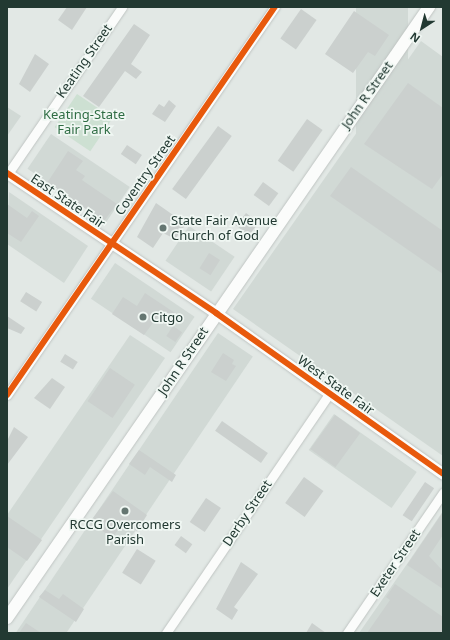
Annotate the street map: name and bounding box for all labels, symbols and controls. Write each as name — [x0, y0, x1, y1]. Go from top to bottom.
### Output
north arrow — [402, 8, 442, 48]
street label: Keating Street — [53, 21, 115, 101]
text: N — [407, 29, 423, 47]
street label: John R Street — [338, 58, 396, 132]
park label: Keating-State Fair Park — [43, 107, 125, 138]
street label: Coventry Street — [112, 132, 178, 218]
street label: East State Fair — [28, 170, 108, 232]
place label: State Fair Avenue Church of God — [171, 213, 277, 244]
marker: State Fair Avenue Church of God — [158, 223, 168, 233]
place label: Citgo — [151, 309, 183, 325]
marker: Citgo — [138, 312, 148, 322]
street label: John R Street — [155, 324, 211, 398]
street label: West State Fair — [295, 352, 377, 418]
street label: Derby Street — [219, 477, 275, 549]
marker: RCCG Overcomers Parish — [120, 506, 130, 516]
place label: RCCG Overcomers Parish — [69, 517, 181, 548]
street label: Exeter Street — [367, 526, 423, 600]

